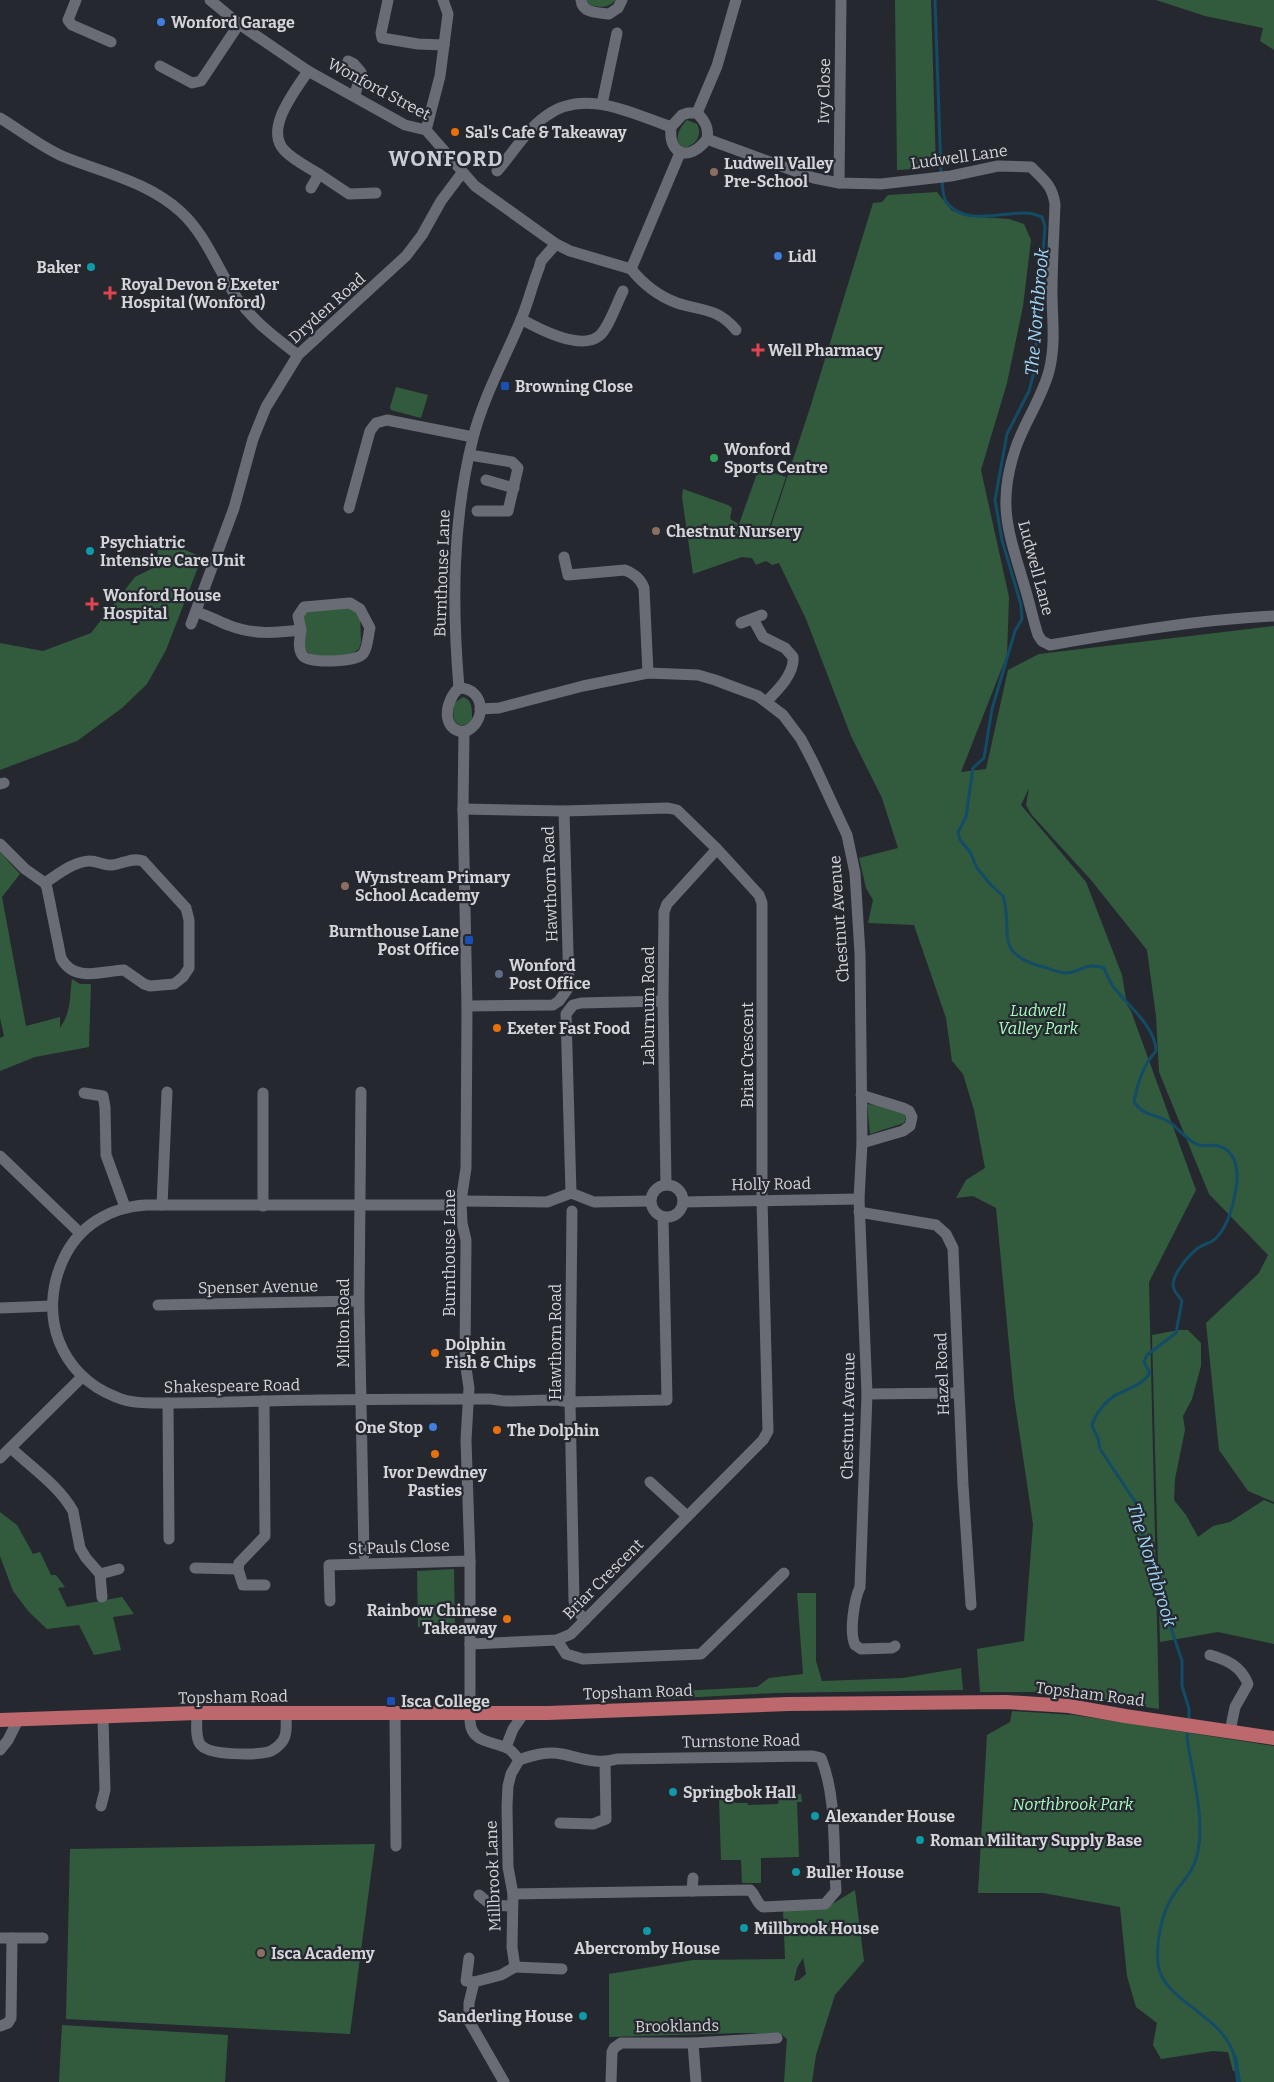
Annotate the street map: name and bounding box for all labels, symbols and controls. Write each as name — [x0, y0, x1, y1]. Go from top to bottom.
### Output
place label: Wonford Garage — [171, 13, 295, 32]
marker: Wonford Garage — [155, 16, 167, 28]
street label: Wonford Street — [324, 54, 434, 124]
street label: Ivy Close — [814, 58, 834, 124]
place label: Sal's Cafe & Takeaway — [465, 123, 627, 142]
marker: Sal's Cafe & Takeaway — [449, 126, 461, 138]
street label: Ludwell Lane — [909, 141, 1009, 173]
district label: WONFORD — [388, 146, 504, 172]
place label: Ludwell Valley Pre-School — [724, 154, 834, 191]
marker: Ludwell Valley Pre-School — [708, 166, 720, 178]
place label: Lidl — [788, 247, 817, 266]
water label: The Northbrook — [1020, 247, 1054, 377]
marker: Lidl — [772, 250, 784, 262]
place label: Baker — [37, 258, 81, 277]
marker: Baker — [85, 261, 97, 273]
street label: Dryden Road — [285, 269, 369, 347]
place label: Royal Devon & Exeter Hospital (Wonford) — [121, 275, 280, 312]
marker: Royal Devon & Exeter Hospital (Wonford) — [103, 286, 117, 300]
place label: Well Pharmacy — [768, 341, 882, 360]
marker: Well Pharmacy — [752, 344, 764, 356]
place label: Browning Close — [515, 377, 633, 396]
marker: Browning Close — [499, 380, 511, 392]
place label: Wonford Sports Centre — [724, 440, 828, 477]
marker: Wonford Sports Centre — [708, 452, 720, 464]
street label: Burnthouse Lane — [430, 509, 454, 637]
street label: Ludwell Lane — [1014, 518, 1058, 618]
place label: Chestnut Nursery — [666, 522, 802, 541]
marker: Chestnut Nursery — [650, 525, 662, 537]
place label: Psychiatric Intensive Care Unit — [100, 533, 246, 570]
marker: Psychiatric Intensive Care Unit — [84, 545, 96, 557]
place label: Wonford House Hospital — [103, 586, 221, 623]
marker: Wonford House Hospital — [85, 597, 99, 611]
street label: Hawthorn Road — [538, 825, 562, 942]
street label: Chestnut Avenue — [825, 855, 853, 983]
place label: Wynstream Primary School Academy — [355, 868, 510, 905]
marker: Wynstream Primary School Academy — [339, 880, 351, 892]
place label: Burnthouse Lane Post Office — [329, 922, 459, 959]
marker: Burnthouse Lane Post Office — [463, 934, 475, 946]
street label: Laburnum Road — [639, 946, 658, 1066]
place label: Wonford Post Office — [509, 956, 591, 993]
marker: Wonford Post Office — [493, 968, 505, 980]
park label: Ludwell Valley Park — [998, 1001, 1078, 1038]
street label: Briar Crescent — [738, 1002, 757, 1108]
place label: Exeter Fast Food — [507, 1019, 630, 1038]
marker: Exeter Fast Food — [491, 1022, 503, 1034]
street label: Holly Road — [731, 1174, 812, 1194]
street label: Burnthouse Lane — [440, 1189, 459, 1317]
street label: Spenser Avenue — [198, 1276, 318, 1298]
street label: Milton Road — [334, 1278, 353, 1368]
street label: Hawthorn Road — [546, 1283, 565, 1400]
street label: Hazel Road — [931, 1332, 953, 1416]
place label: Dolphin Fish & Chips — [445, 1335, 536, 1372]
marker: Dolphin Fish & Chips — [429, 1347, 441, 1359]
street label: Chestnut Avenue — [837, 1352, 859, 1480]
street label: Shakespeare Road — [164, 1375, 301, 1397]
place label: One Stop — [355, 1418, 423, 1437]
marker: One Stop — [427, 1421, 439, 1433]
place label: The Dolphin — [507, 1421, 600, 1440]
marker: The Dolphin — [491, 1424, 503, 1436]
marker: Ivor Dewdney Pasties — [429, 1448, 441, 1460]
place label: Ivor Dewdney Pasties — [383, 1463, 487, 1500]
water label: The Northbrook — [1123, 1500, 1181, 1630]
street label: Briar Crescent — [559, 1535, 647, 1623]
street label: St Pauls Close — [348, 1536, 450, 1558]
place label: Rainbow Chinese Takeaway — [367, 1601, 497, 1638]
marker: Rainbow Chinese Takeaway — [501, 1613, 513, 1625]
street label: Topsham Road — [1034, 1678, 1146, 1710]
street label: Topsham Road — [583, 1681, 694, 1703]
street label: Topsham Road — [178, 1687, 289, 1707]
place label: Isca College — [401, 1692, 490, 1711]
marker: Isca College — [385, 1695, 397, 1707]
street label: Turnstone Road — [682, 1730, 801, 1752]
place label: Springbok Hall — [683, 1783, 796, 1802]
marker: Springbok Hall — [667, 1786, 679, 1798]
park label: Northbrook Park — [1013, 1795, 1134, 1814]
place label: Alexander House — [825, 1807, 955, 1826]
marker: Alexander House — [809, 1810, 821, 1822]
street label: Millbrook Lane — [482, 1820, 504, 1932]
place label: Roman Military Supply Base — [930, 1831, 1142, 1850]
marker: Roman Military Supply Base — [914, 1834, 926, 1846]
place label: Buller House — [806, 1863, 904, 1882]
marker: Buller House — [790, 1866, 802, 1878]
place label: Millbrook House — [754, 1919, 879, 1938]
marker: Millbrook House — [738, 1922, 750, 1934]
marker: Abercromby House — [641, 1925, 653, 1937]
place label: Abercromby House — [574, 1939, 720, 1958]
place label: Isca Academy — [271, 1944, 375, 1963]
marker: Isca Academy — [255, 1947, 267, 1959]
place label: Sanderling House — [438, 2007, 573, 2026]
marker: Sanderling House — [577, 2010, 589, 2022]
street label: Brooklands — [635, 2016, 719, 2036]

